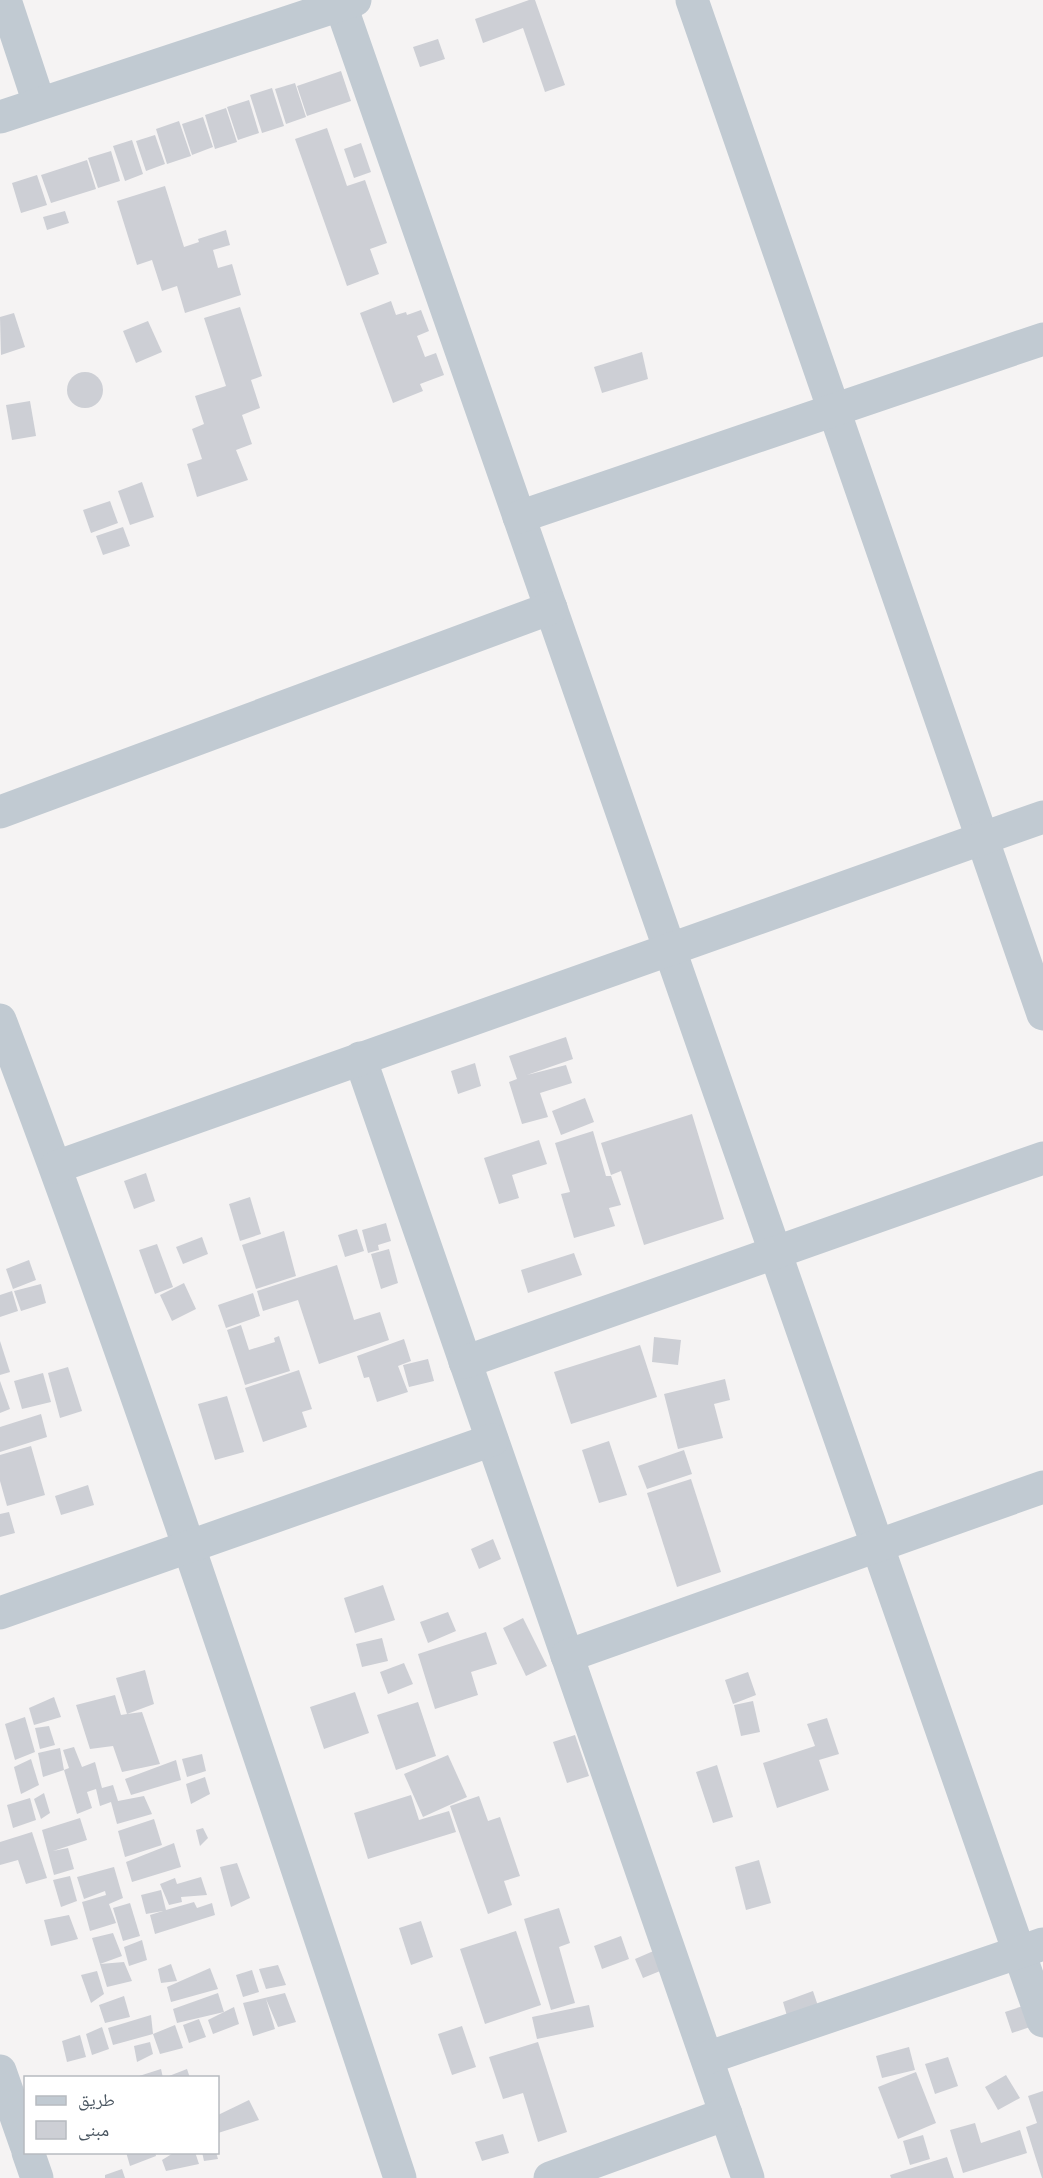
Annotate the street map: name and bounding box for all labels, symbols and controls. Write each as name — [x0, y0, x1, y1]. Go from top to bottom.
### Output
legend — [24, 2076, 219, 2154]
text: طريق — [78, 2089, 115, 2111]
text: مبنى — [78, 2119, 109, 2141]

